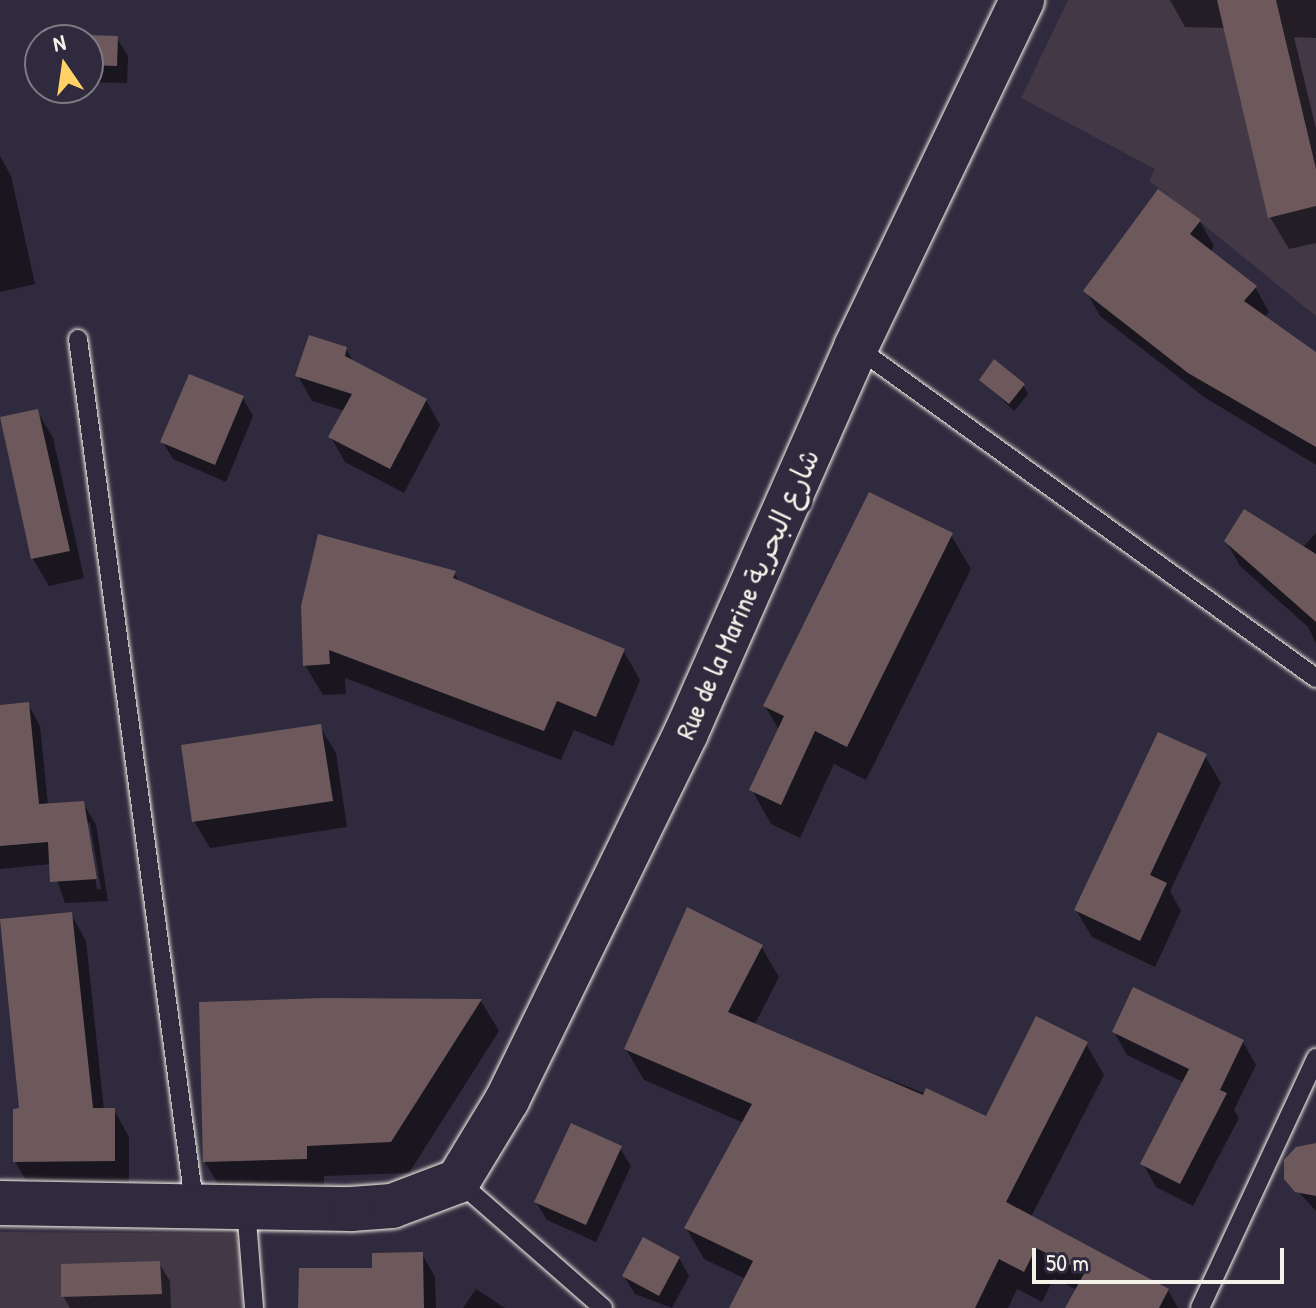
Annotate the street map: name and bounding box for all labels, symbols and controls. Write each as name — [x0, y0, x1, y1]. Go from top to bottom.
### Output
north arrow — [24, 24, 104, 104]
text: N — [50, 27, 68, 58]
street label: Rue de la Marine شارع البحرية — [668, 444, 826, 744]
scale bar — [1036, 1232, 1288, 1282]
text: 50 m — [1046, 1246, 1089, 1278]

